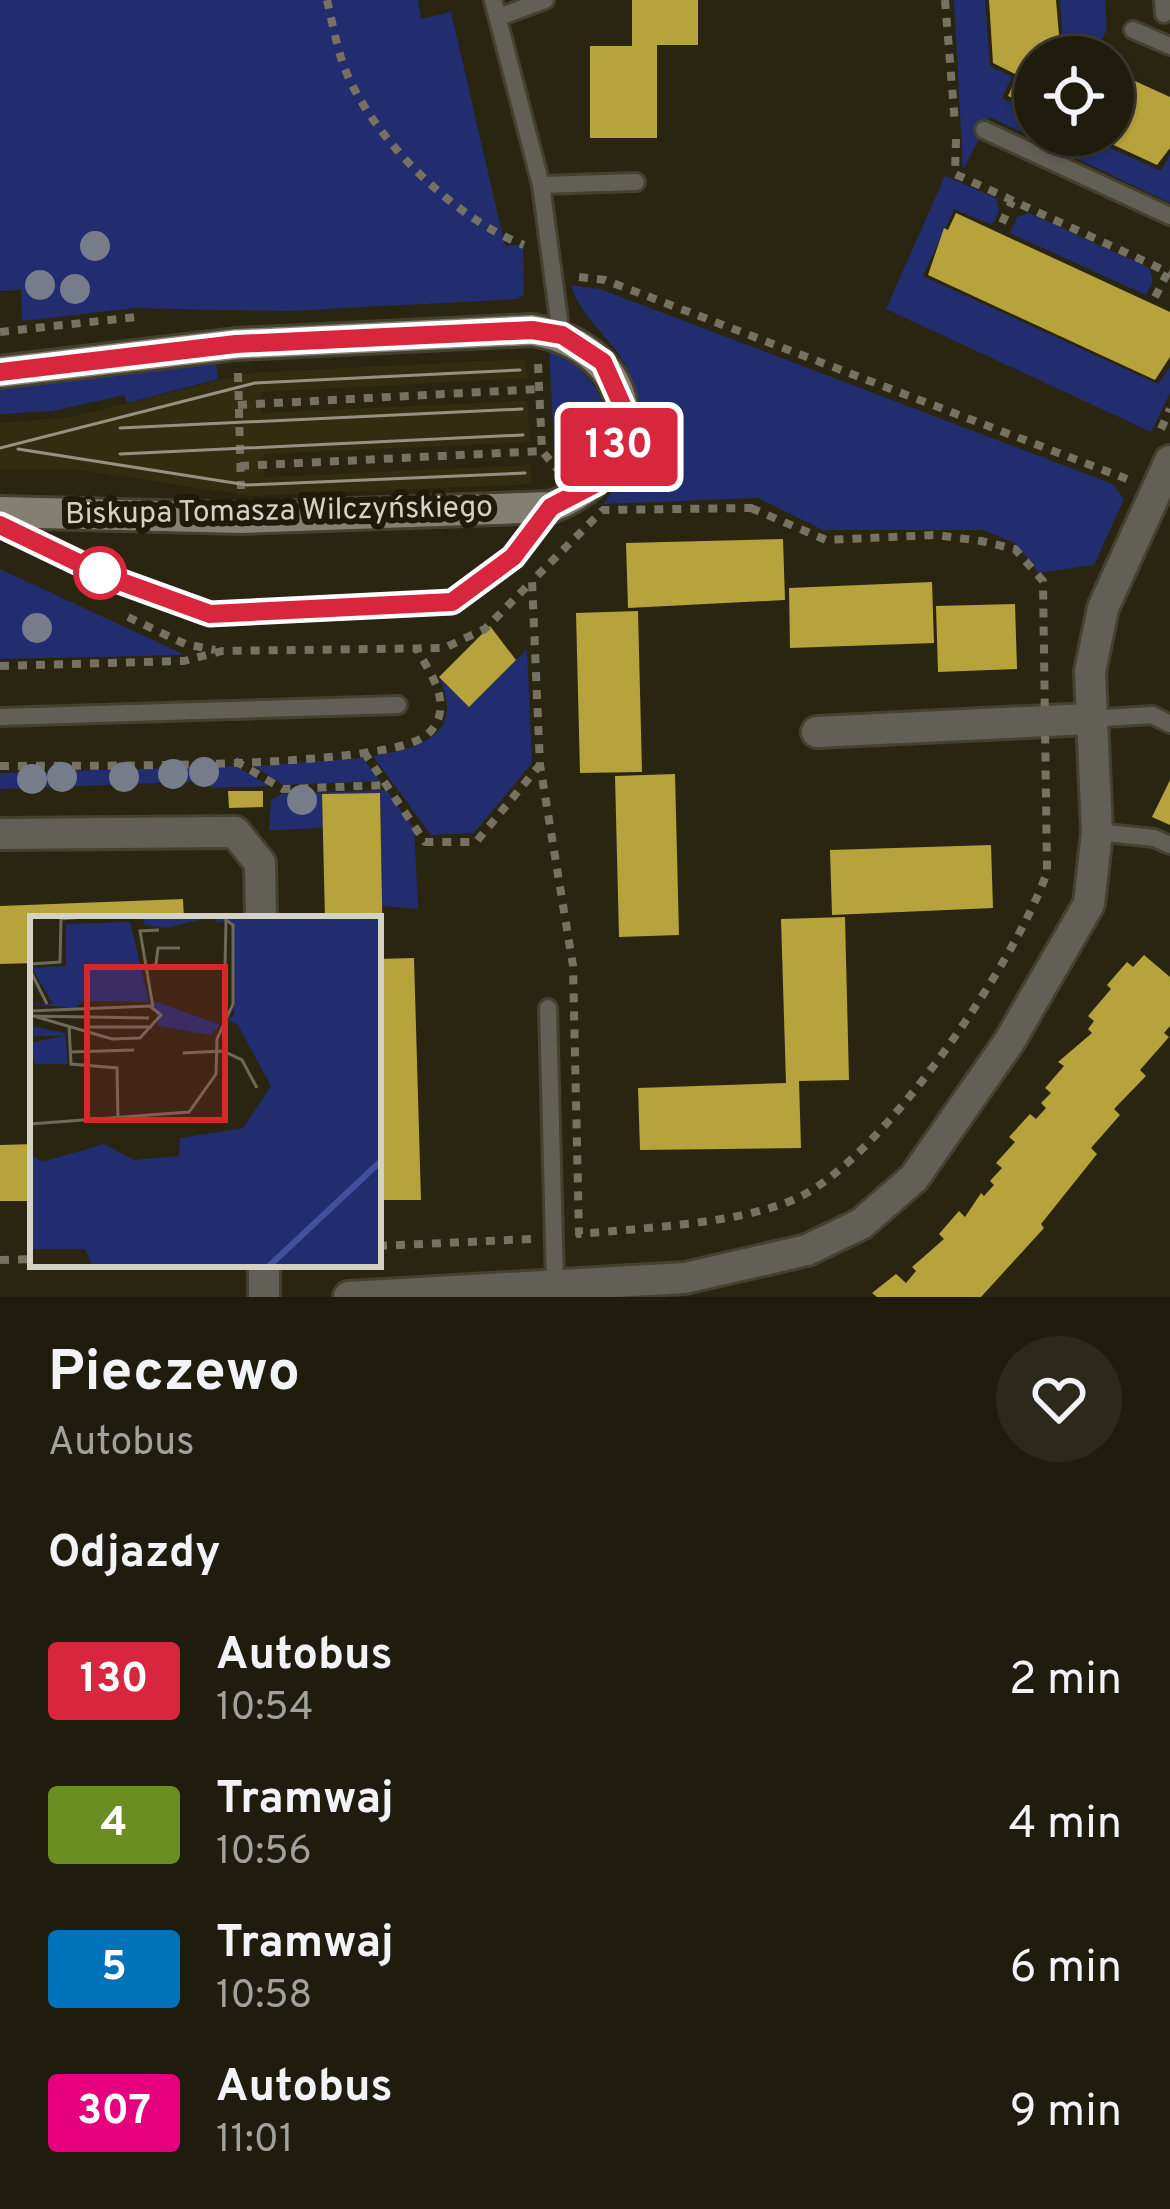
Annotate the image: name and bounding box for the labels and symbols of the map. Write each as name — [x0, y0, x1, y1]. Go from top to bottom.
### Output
line badge: 130 — [550, 408, 688, 486]
street label: Biskupa Tomasza Wilczyńskiego — [65, 490, 493, 534]
unlabelled marker — [75, 548, 125, 598]
inset map — [30, 916, 381, 1267]

